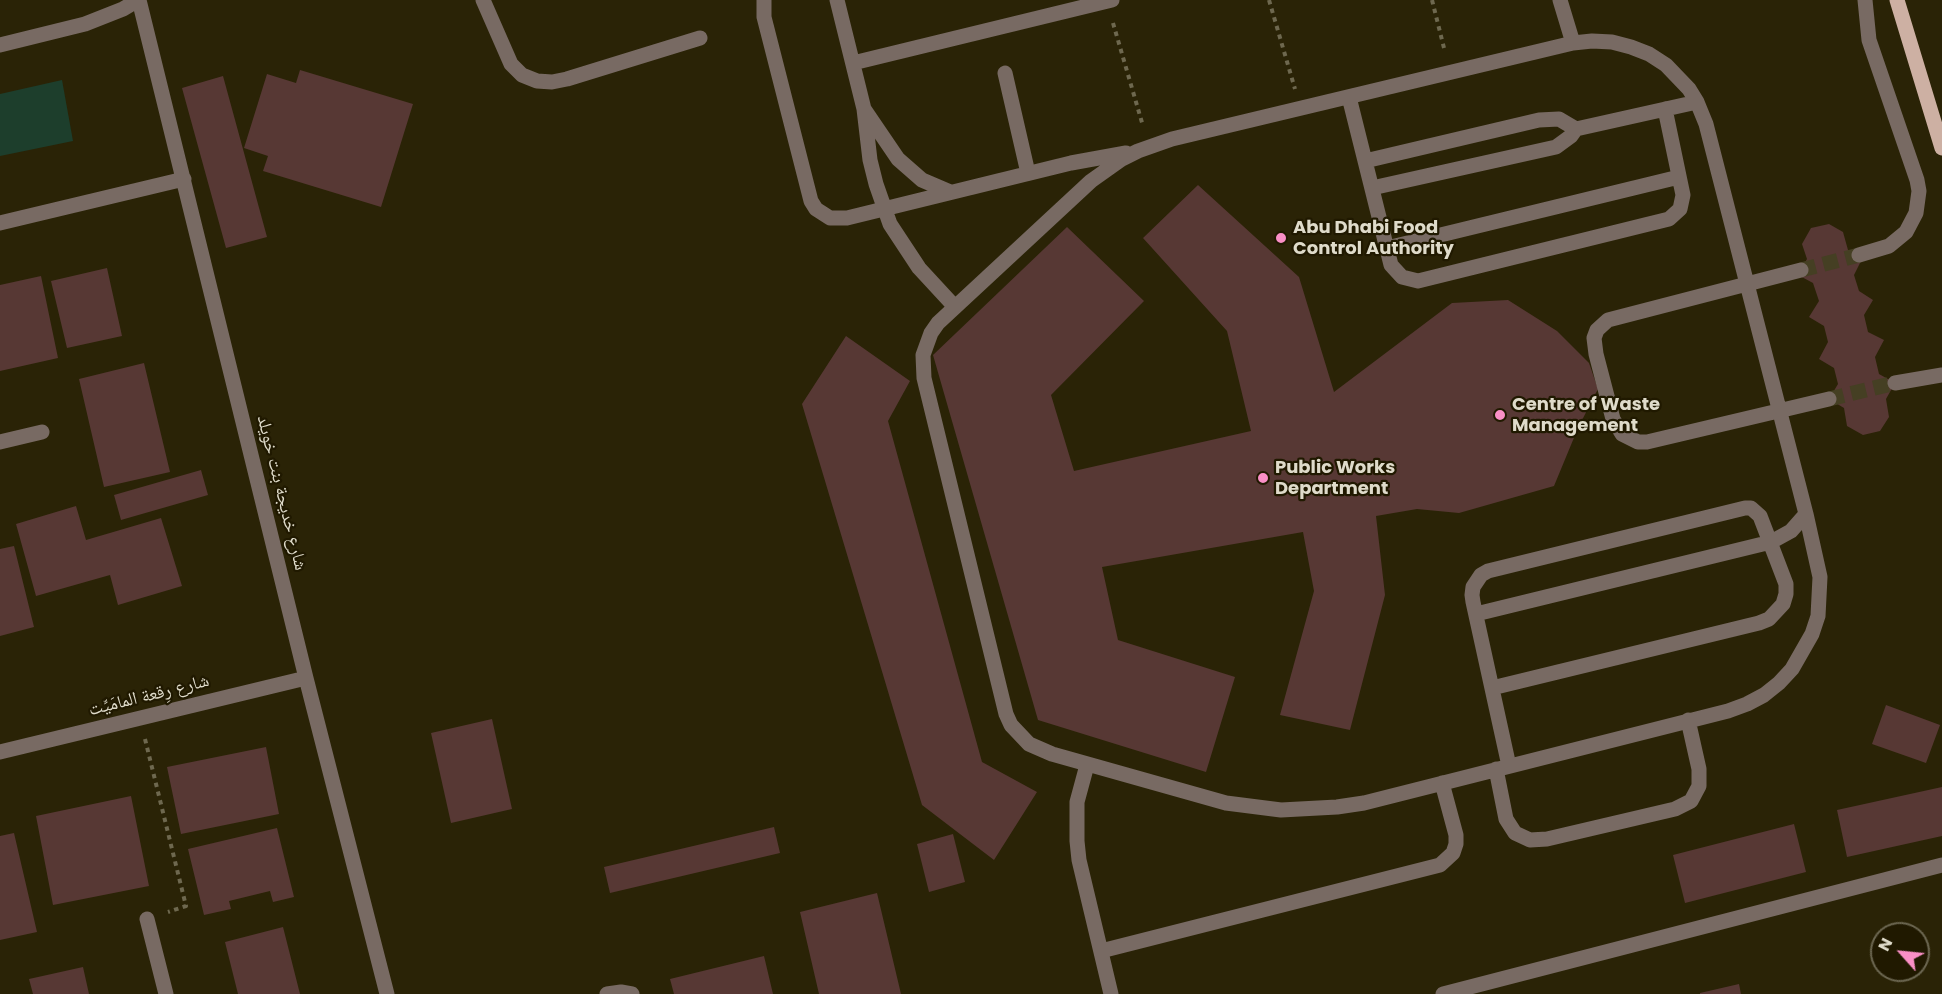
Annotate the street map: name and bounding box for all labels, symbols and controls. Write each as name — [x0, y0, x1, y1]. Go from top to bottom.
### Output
place label: Abu Dhabi Food Control Authority — [1293, 217, 1454, 260]
marker: Abu Dhabi Food Control Authority — [1274, 231, 1288, 245]
place label: Centre of Waste Management — [1512, 394, 1660, 436]
marker: Centre of Waste Management — [1493, 408, 1507, 422]
street label: شارع خديجة بنت خويلد — [251, 413, 311, 573]
place label: Public Works Department — [1275, 457, 1395, 500]
marker: Public Works Department — [1256, 471, 1270, 485]
street label: شارع رِقعة المامَيِّت — [87, 671, 211, 721]
north arrow — [1870, 922, 1930, 982]
text: N — [1872, 934, 1898, 955]

